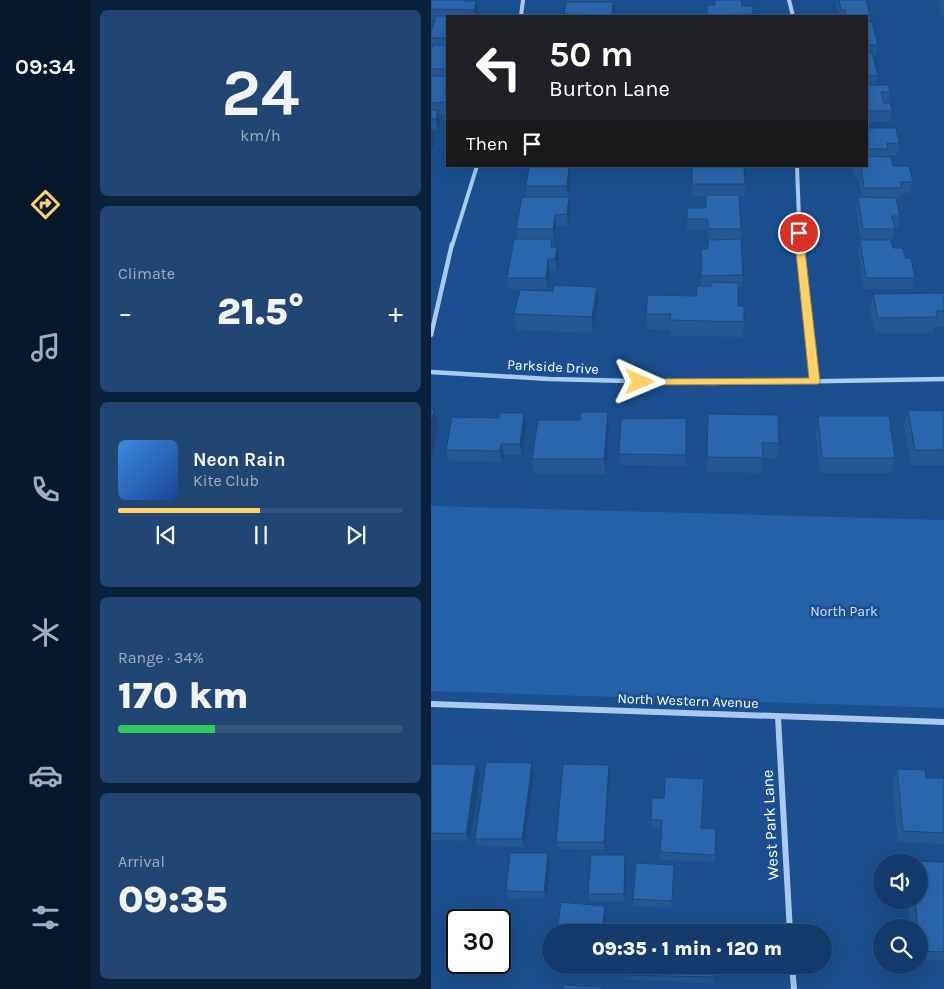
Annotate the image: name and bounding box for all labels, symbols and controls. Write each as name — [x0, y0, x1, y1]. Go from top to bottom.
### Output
text: 50 m — [549, 34, 634, 75]
icon: left — [466, 35, 531, 100]
text: 09:34 — [15, 54, 75, 80]
text: 24 — [221, 55, 300, 131]
text: Burton Lane — [549, 76, 670, 102]
text: km/h — [240, 126, 281, 145]
icon: arrive — [518, 130, 546, 158]
text: Then — [466, 133, 508, 155]
icon: directions — [28, 187, 63, 222]
pin — [778, 212, 820, 254]
icon: arrive — [785, 219, 813, 247]
text: Climate — [118, 264, 175, 283]
text: 21.5° — [217, 289, 304, 334]
text: − — [118, 296, 133, 329]
text: + — [388, 296, 403, 329]
icon: music — [28, 330, 63, 365]
position arrow — [613, 355, 665, 407]
street label: Parkside Drive — [507, 356, 599, 378]
text: Neon Rain — [193, 449, 286, 471]
text: Kite Club — [193, 471, 259, 490]
icon: phone — [28, 472, 63, 507]
icon: previous — [152, 521, 180, 549]
icon: pause — [247, 521, 275, 549]
icon: next — [342, 521, 370, 549]
park label: North Park — [810, 603, 878, 620]
icon: climate — [28, 615, 63, 650]
text: Range · 34% — [118, 648, 204, 667]
text: 170 km — [118, 673, 249, 718]
street label: North Western Avenue — [617, 690, 759, 712]
icon: car — [28, 758, 63, 793]
street label: West Park Lane — [758, 769, 782, 881]
text: Arrival — [118, 852, 165, 871]
map controls — [873, 854, 928, 974]
button: sound — [873, 854, 928, 909]
text: 09:35 — [118, 877, 227, 922]
icon: filters — [28, 900, 63, 935]
speed limit sign: 30 — [446, 909, 511, 974]
button: search — [873, 919, 928, 974]
text: 09:35 · 1 min · 120 m — [592, 938, 782, 960]

